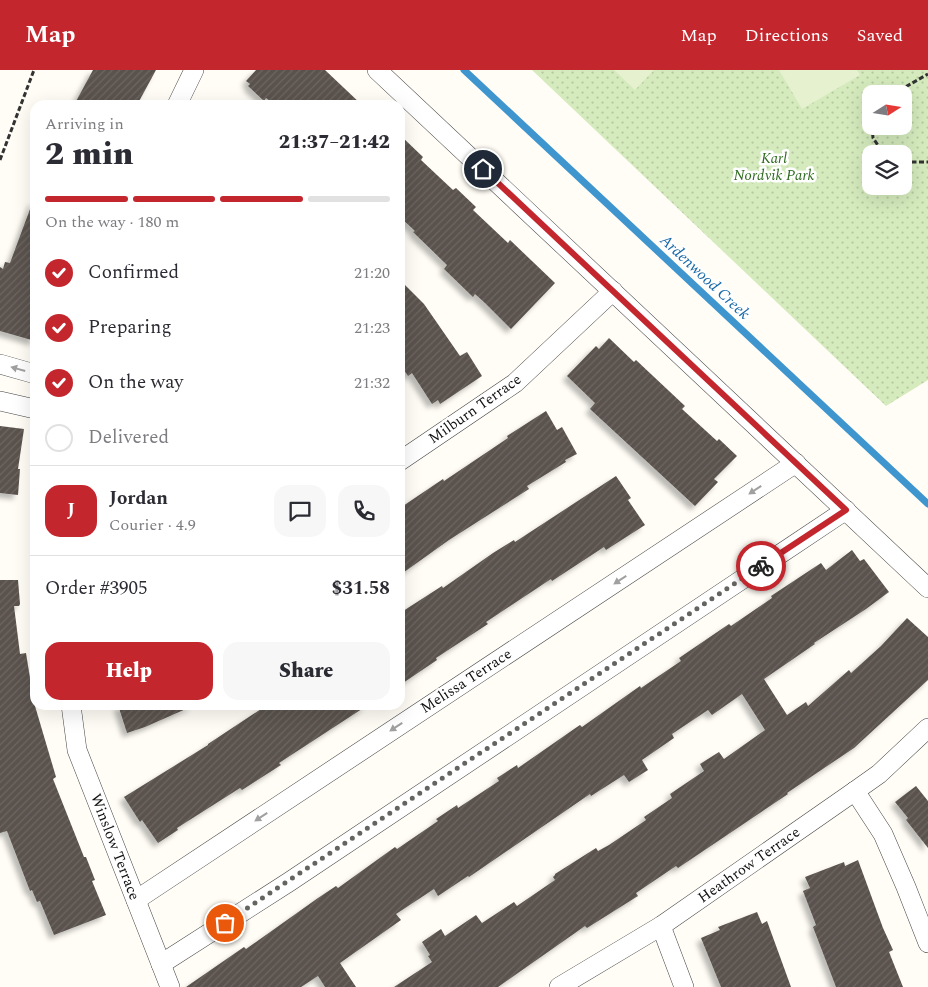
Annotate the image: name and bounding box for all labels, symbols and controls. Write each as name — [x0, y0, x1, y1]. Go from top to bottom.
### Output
text: Map — [25, 17, 75, 53]
text: Map — [681, 22, 717, 49]
text: Directions — [745, 22, 829, 49]
text: Saved — [857, 22, 903, 49]
north arrow — [862, 85, 912, 135]
map controls — [862, 85, 912, 195]
text: Arriving in — [45, 112, 124, 136]
text: 21:37–21:42 — [279, 128, 390, 157]
text: 2 min — [45, 130, 133, 179]
button: layers — [862, 145, 912, 195]
park label: Karl Nordvik Park — [733, 147, 815, 187]
pin — [462, 148, 504, 190]
icon: home — [469, 155, 497, 183]
text: On the way · 180 m — [45, 210, 179, 234]
water label: Ardenwood Creek — [654, 228, 756, 326]
text: Confirmed — [88, 258, 179, 287]
icon: check — [45, 259, 73, 287]
text: 21:20 — [354, 261, 390, 285]
text: Preparing — [88, 313, 172, 342]
icon: check — [45, 314, 73, 342]
text: 21:23 — [354, 316, 390, 340]
one-way arrow — [10, 365, 25, 373]
text: On the way — [88, 368, 184, 397]
street label: Milburn Terrace — [424, 368, 526, 450]
icon: check — [45, 369, 73, 397]
text: 21:32 — [354, 371, 390, 395]
text: Delivered — [88, 423, 169, 452]
text: Jordan — [109, 484, 168, 513]
button: chat — [274, 485, 326, 537]
button: phone — [338, 485, 390, 537]
one-way arrow — [748, 485, 762, 495]
text: J — [67, 496, 75, 525]
text: Courier · 4.9 — [109, 513, 196, 537]
courier — [736, 541, 786, 591]
icon: bike — [747, 552, 775, 580]
text: Order #3905 — [45, 574, 148, 603]
text: $31.58 — [332, 574, 390, 603]
one-way arrow — [613, 575, 626, 584]
button: Help — [45, 642, 213, 700]
button: Share — [223, 642, 390, 700]
street label: Melissa Terrace — [416, 643, 516, 719]
one-way arrow — [390, 722, 403, 732]
street label: Winslow Terrace — [84, 790, 146, 904]
one-way arrow — [254, 812, 268, 822]
street label: Heathrow Terrace — [693, 821, 805, 909]
pin — [204, 902, 246, 944]
icon: bag — [211, 909, 239, 937]

